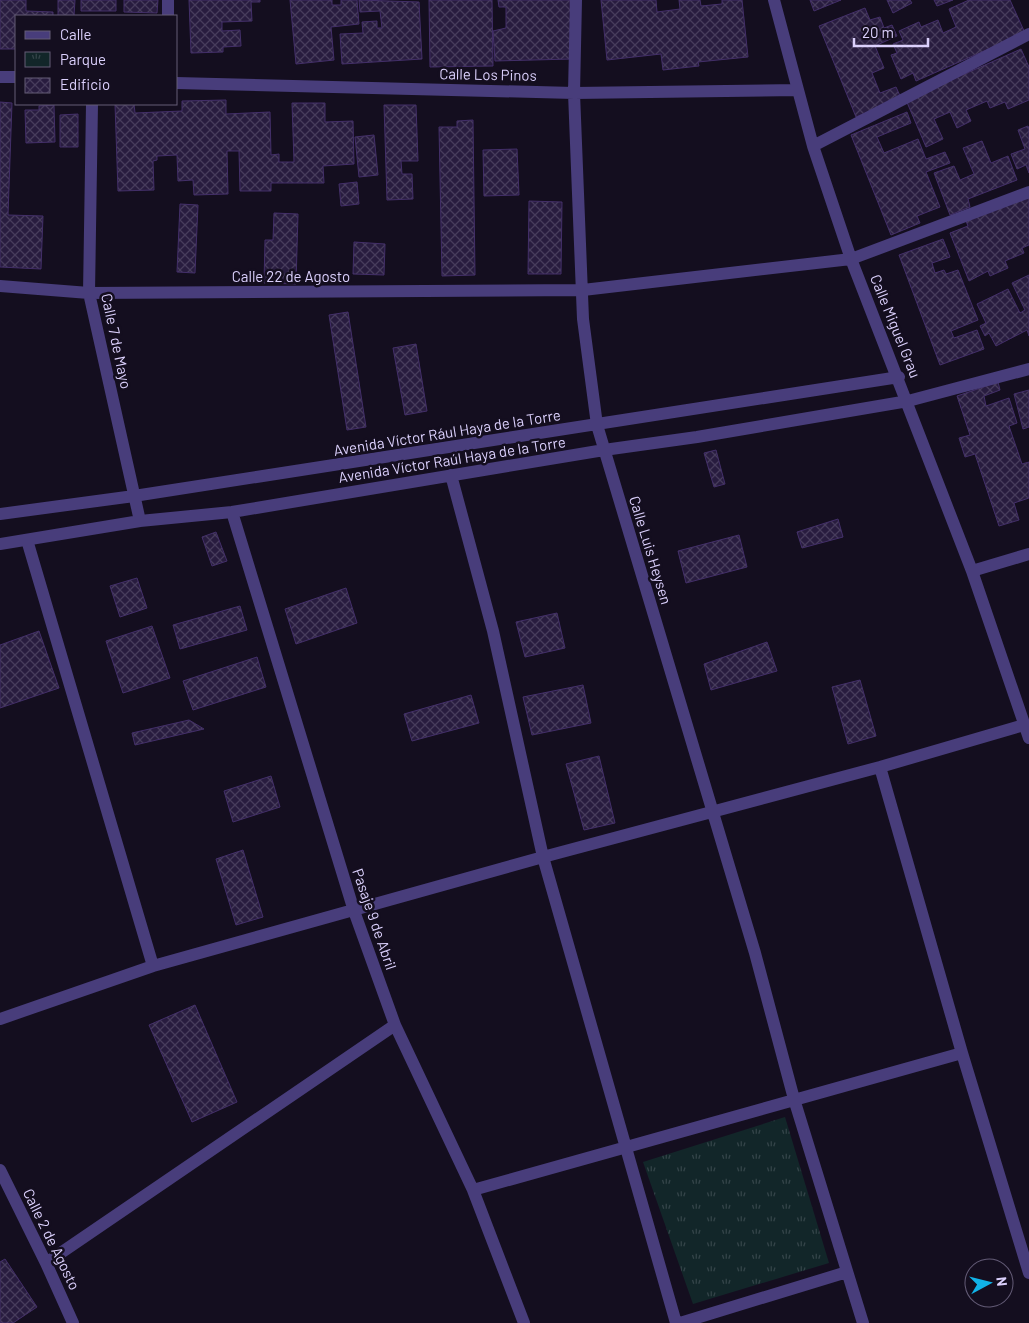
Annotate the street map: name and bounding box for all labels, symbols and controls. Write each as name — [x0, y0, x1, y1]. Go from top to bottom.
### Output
legend — [15, 15, 178, 105]
scale bar — [854, 15, 928, 47]
text: 20 m — [862, 23, 894, 41]
text: Calle — [60, 25, 92, 43]
text: Parque — [60, 50, 106, 68]
street label: Calle Los Pinos — [439, 64, 537, 84]
text: Edificio — [60, 75, 110, 93]
street label: Calle 22 de Agosto — [232, 267, 350, 285]
street label: Calle Miguel Grau — [867, 272, 925, 380]
street label: Calle 7 de Mayo — [98, 292, 136, 390]
street label: Avenida Víctor Rául Haya de la Torre — [332, 405, 562, 459]
street label: Avenida Víctor Raúl Haya de la Torre — [337, 432, 567, 486]
street label: Calle Luis Heysen — [626, 494, 676, 606]
street label: Pasaje 9 de Abril — [349, 866, 401, 972]
street label: Calle 2 de Agosto — [20, 1185, 84, 1293]
north arrow — [964, 1258, 1014, 1308]
text: N — [993, 1276, 1011, 1287]

